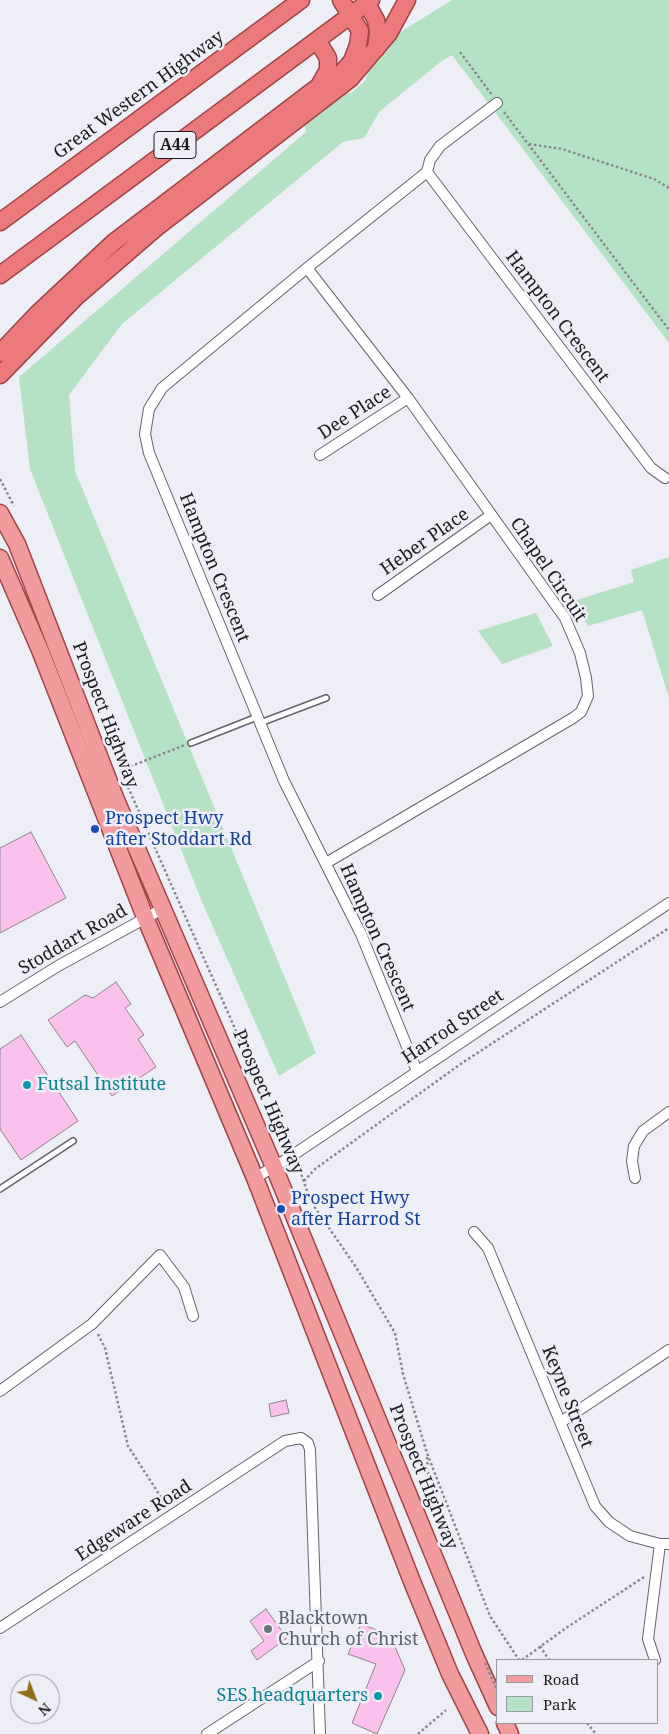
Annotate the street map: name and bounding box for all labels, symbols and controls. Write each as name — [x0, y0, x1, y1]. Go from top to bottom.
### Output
street label: Great Western Highway — [50, 26, 228, 164]
road number: A44 — [154, 132, 196, 158]
street label: Hampton Crescent — [500, 247, 614, 387]
street label: Dee Place — [315, 382, 395, 444]
street label: Hampton Crescent — [174, 490, 254, 646]
street label: Heber Place — [377, 504, 473, 580]
street label: Chapel Circuit — [505, 514, 591, 626]
street label: Prospect Highway — [67, 639, 143, 791]
place label: Prospect Hwy after Stoddart Rd — [105, 808, 252, 851]
marker: Prospect Hwy after Stoddart Rd — [89, 823, 101, 835]
street label: Hampton Crescent — [335, 861, 419, 1015]
street label: Stoddart Road — [15, 900, 131, 980]
street label: Harrod Street — [398, 985, 508, 1069]
street label: Prospect Highway — [228, 1026, 308, 1178]
place label: Futsal Institute — [37, 1074, 166, 1096]
marker: Futsal Institute — [21, 1079, 33, 1091]
place label: Prospect Hwy after Harrod St — [291, 1188, 421, 1230]
marker: Prospect Hwy after Harrod St — [275, 1203, 287, 1215]
street label: Keyne Street — [537, 1343, 597, 1451]
street label: Prospect Highway — [384, 1401, 462, 1553]
street label: Edgeware Road — [72, 1476, 196, 1566]
place label: Blacktown Church of Christ — [278, 1608, 418, 1650]
marker: Blacktown Church of Christ — [262, 1623, 274, 1635]
legend — [497, 1659, 659, 1724]
text: Road — [543, 1669, 579, 1689]
north arrow — [10, 1674, 60, 1724]
place label: SES headquarters — [217, 1685, 368, 1707]
marker: SES headquarters — [372, 1690, 384, 1702]
text: Park — [543, 1694, 576, 1714]
text: N — [34, 1699, 55, 1720]

